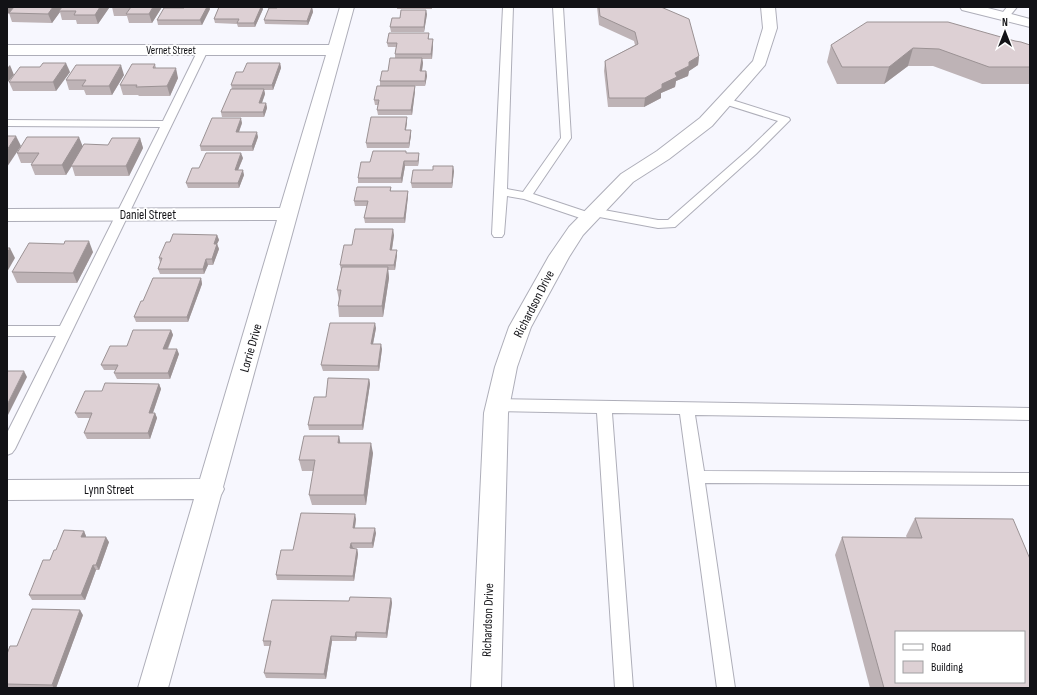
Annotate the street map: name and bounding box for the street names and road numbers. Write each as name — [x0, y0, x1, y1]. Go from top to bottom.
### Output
street label: Vernet Street — [146, 44, 196, 57]
street label: Daniel Street — [120, 207, 176, 223]
street label: Richardson Drive — [510, 268, 558, 340]
street label: Lorrie Drive — [236, 322, 266, 374]
street label: Lynn Street — [84, 482, 134, 498]
street label: Richardson Drive — [479, 583, 497, 657]

